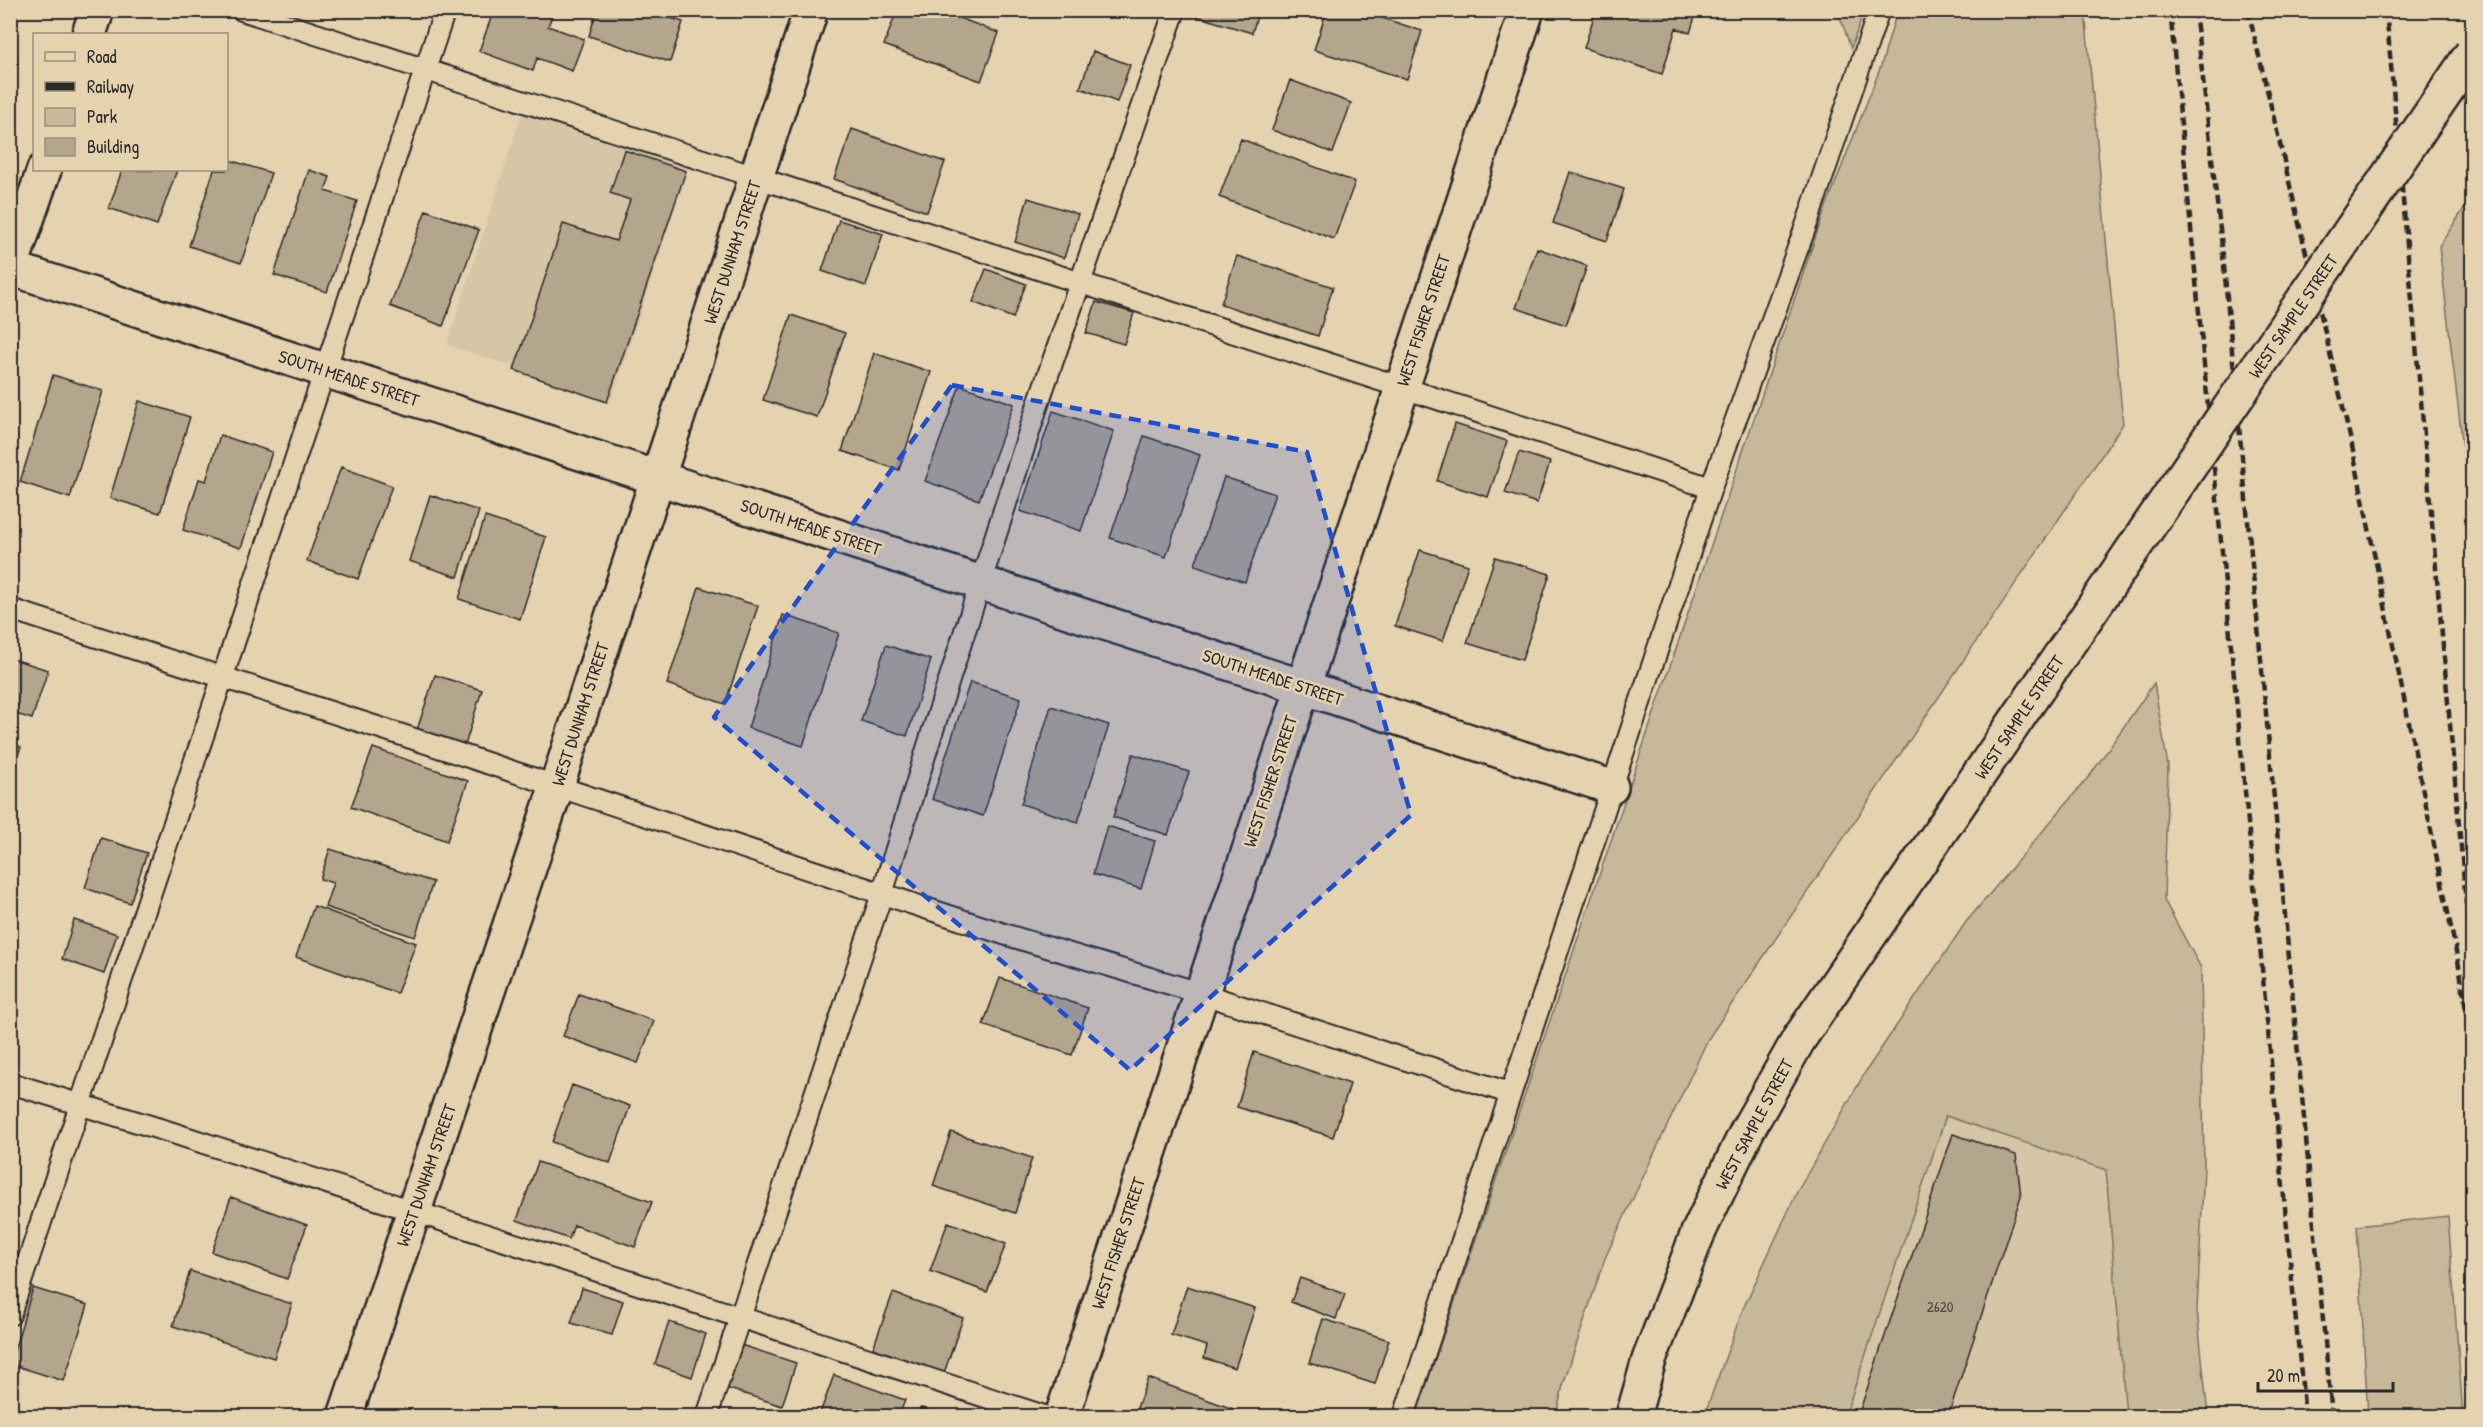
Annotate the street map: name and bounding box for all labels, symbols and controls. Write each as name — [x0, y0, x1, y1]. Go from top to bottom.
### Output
legend — [33, 33, 228, 171]
text: Road — [87, 44, 117, 69]
text: Railway — [87, 74, 134, 99]
text: Park — [87, 104, 118, 129]
text: Building — [87, 134, 139, 159]
street label: WEST DUNHAM STREET — [697, 177, 767, 327]
street label: WEST SAMPLE STREET — [2242, 249, 2344, 383]
street label: WEST FISHER STREET — [1390, 250, 1456, 389]
street label: SOUTH MEADE STREET — [275, 343, 423, 413]
street label: SOUTH MEADE STREET — [737, 492, 885, 562]
street label: WEST DUNHAM STREET — [545, 639, 615, 789]
street label: SOUTH MEADE STREET — [1199, 642, 1347, 712]
street label: WEST SAMPLE STREET — [1968, 650, 2070, 784]
street label: WEST FISHER STREET — [1237, 711, 1303, 850]
street label: WEST SAMPLE STREET — [1709, 1054, 1799, 1194]
street label: WEST DUNHAM STREET — [390, 1100, 462, 1250]
street label: WEST FISHER STREET — [1085, 1173, 1151, 1312]
house number: 2620 — [1927, 1296, 1954, 1317]
scale bar — [2258, 1355, 2393, 1393]
text: 20 m — [2267, 1363, 2300, 1388]

